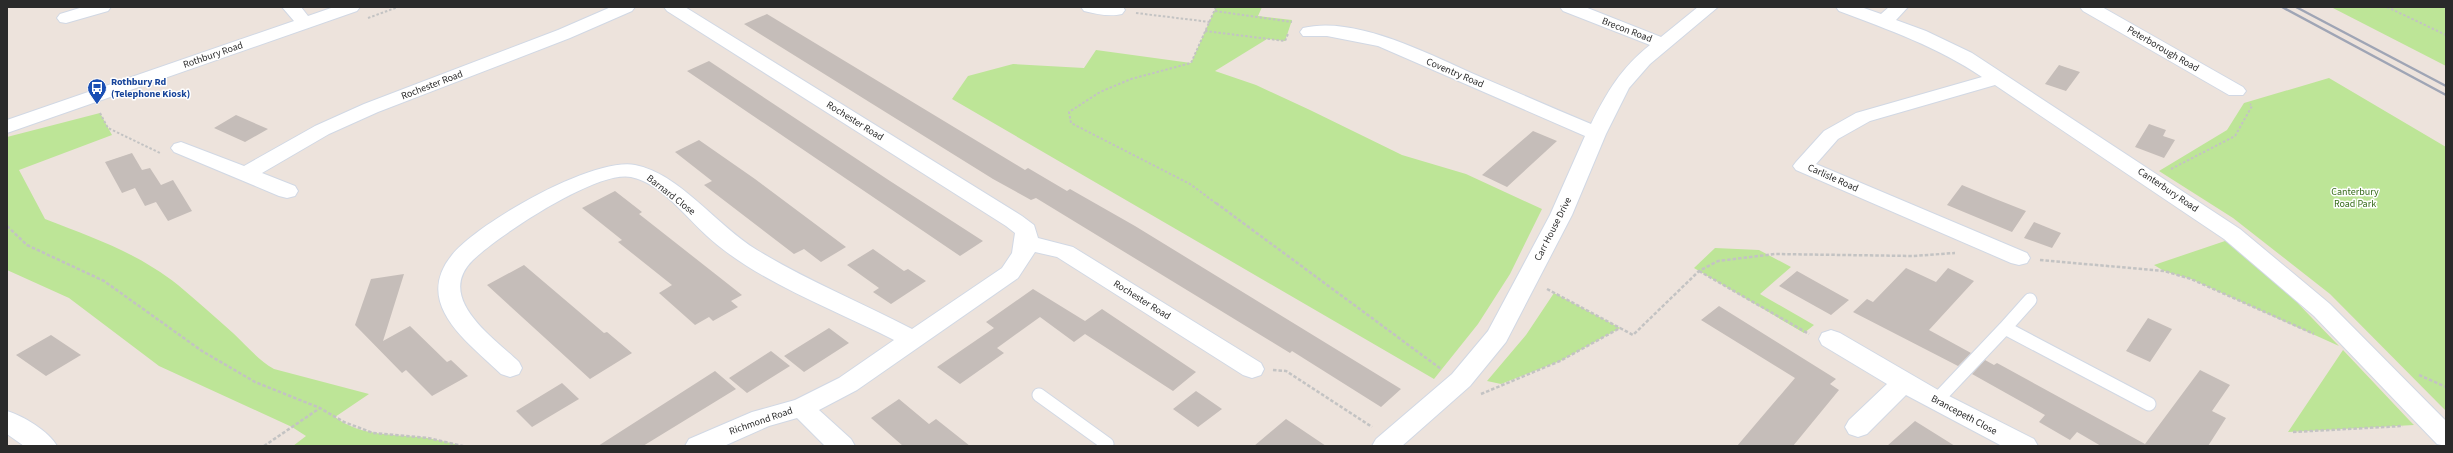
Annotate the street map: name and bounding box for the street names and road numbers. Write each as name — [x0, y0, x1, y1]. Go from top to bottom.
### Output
street label: Brecon Road — [1600, 14, 1654, 46]
street label: Peterborough Road — [2124, 23, 2202, 75]
street label: Rothbury Road — [181, 38, 245, 72]
street label: Coventry Road — [1424, 55, 1486, 91]
street label: Rochester Road — [399, 67, 465, 103]
street label: Rochester Road — [824, 98, 886, 144]
street label: Carlisle Road — [1805, 161, 1861, 195]
street label: Canterbury Road — [2135, 164, 2201, 216]
street label: Barnard Close — [644, 171, 698, 219]
street label: Carr House Drive — [1531, 195, 1575, 263]
street label: Rochester Road — [1111, 277, 1173, 323]
street label: Brancepeth Close — [1928, 392, 2000, 438]
street label: Richmond Road — [727, 404, 795, 438]

